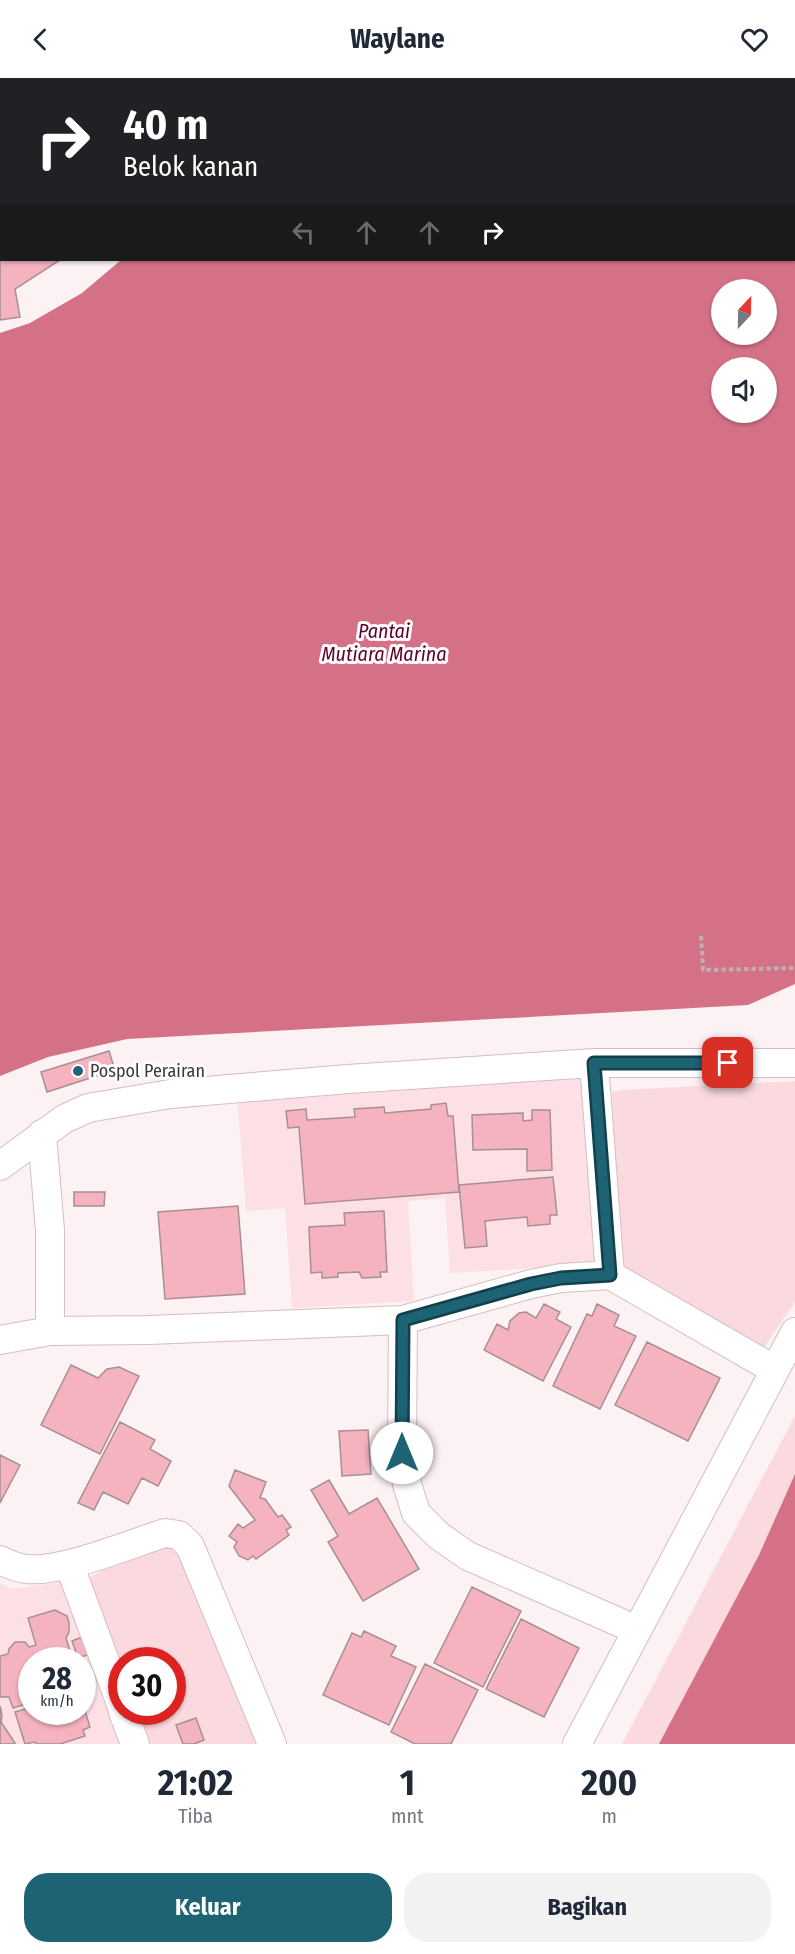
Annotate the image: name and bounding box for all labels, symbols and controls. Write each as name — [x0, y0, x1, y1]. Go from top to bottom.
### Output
icon: back — [24, 23, 57, 56]
text: Waylane — [350, 23, 445, 55]
icon: heart — [738, 23, 771, 56]
text: 40 m — [123, 100, 208, 150]
icon: right — [24, 102, 102, 180]
text: Belok kanan — [123, 151, 258, 183]
icon: left — [287, 216, 320, 249]
icon: ahead — [350, 216, 383, 249]
icon: ahead — [413, 216, 446, 249]
icon: right — [476, 216, 509, 249]
north arrow — [711, 279, 777, 345]
map controls — [711, 279, 777, 423]
button: sound — [711, 357, 777, 423]
water label: Pantai Mutiara Marina — [321, 619, 447, 666]
pin — [702, 1037, 753, 1088]
icon: arrive — [711, 1046, 744, 1079]
place label: Pospol Perairan — [90, 1060, 205, 1082]
marker: Pospol Perairan — [71, 1064, 85, 1078]
position arrow — [370, 1421, 434, 1485]
speed limit sign: 30 — [108, 1647, 186, 1725]
text: 28 — [42, 1661, 72, 1697]
text: km/h — [40, 1692, 74, 1710]
text: 21:02 — [158, 1761, 233, 1805]
text: 1 — [400, 1761, 415, 1805]
text: 200 — [581, 1761, 637, 1805]
text: Tiba — [178, 1804, 213, 1828]
text: mnt — [391, 1804, 424, 1828]
text: m — [602, 1804, 617, 1828]
button: Keluar — [24, 1873, 392, 1942]
button: Bagikan — [404, 1873, 771, 1942]

